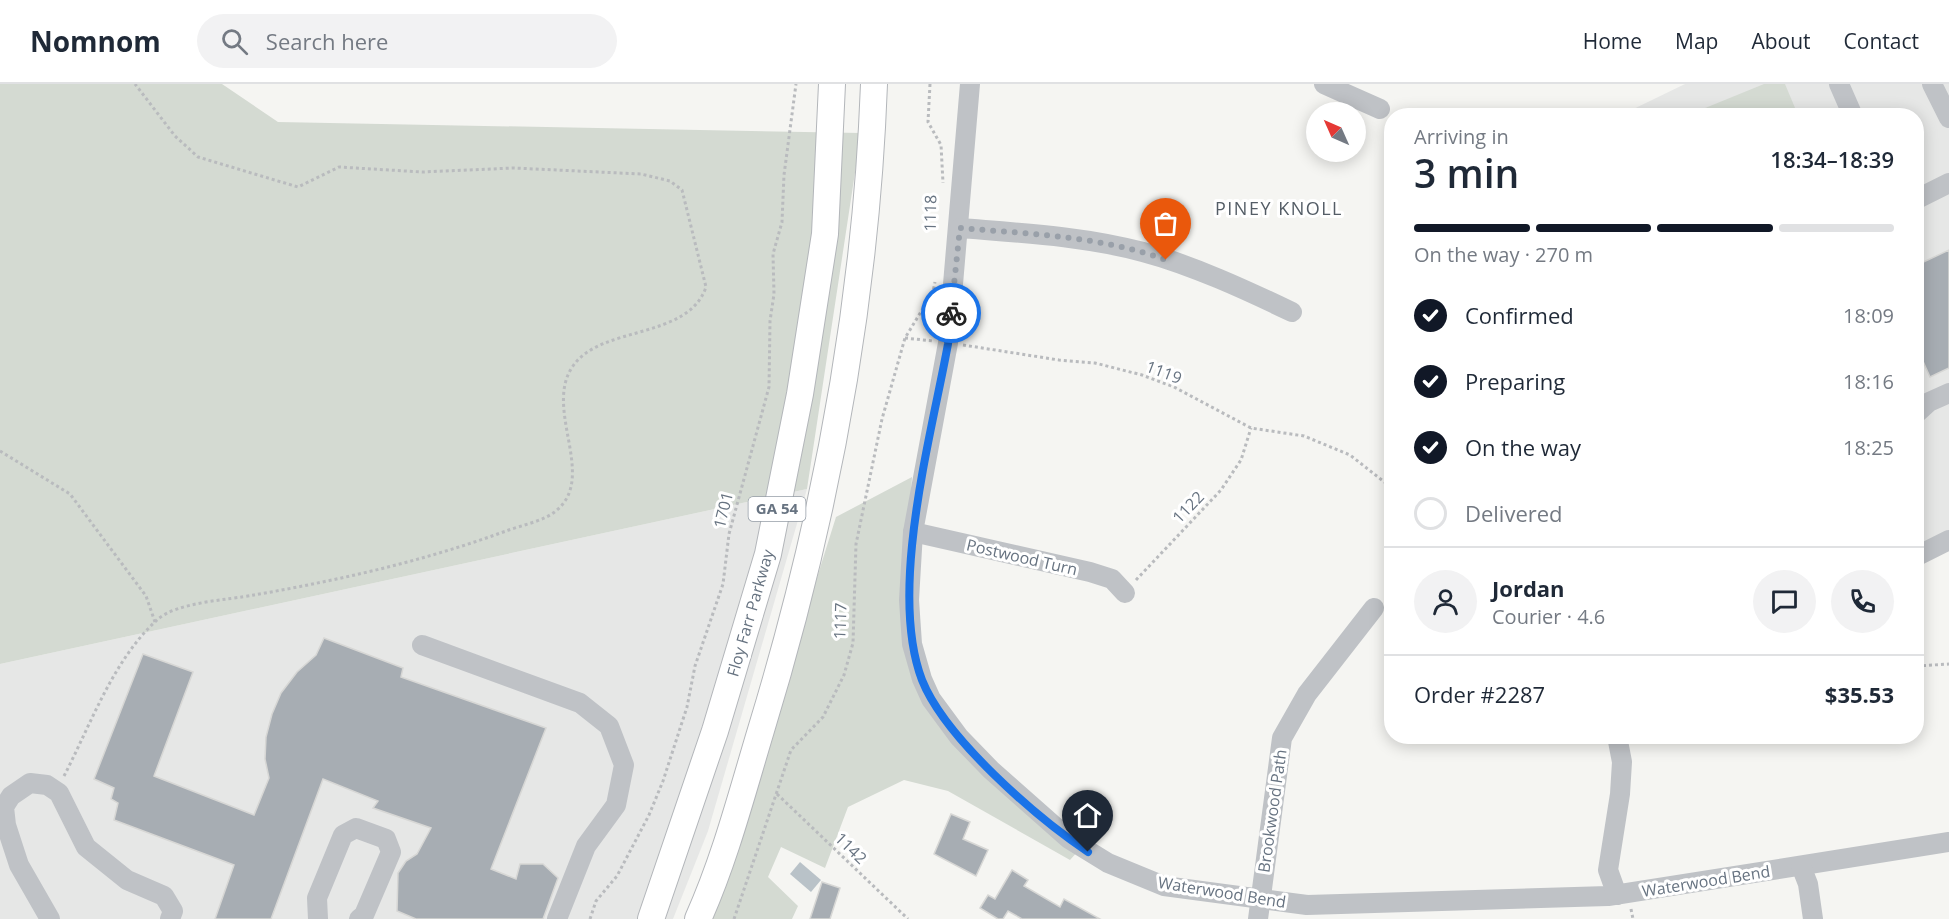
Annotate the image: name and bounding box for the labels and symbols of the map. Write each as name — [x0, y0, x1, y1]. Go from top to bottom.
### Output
north arrow — [1306, 102, 1366, 162]
street label: 1118 — [919, 195, 941, 231]
district label: PINEY KNOLL — [1215, 196, 1343, 220]
pin — [1140, 198, 1191, 260]
courier — [921, 283, 981, 343]
street label: 1119 — [1143, 355, 1185, 389]
street label: 1122 — [1167, 486, 1209, 528]
street label: 1701 — [708, 490, 738, 530]
road number: GA 54 — [748, 497, 806, 521]
street label: Postwood Turn — [964, 534, 1080, 580]
street label: Floy Farr Parkway — [721, 546, 779, 679]
street label: 1117 — [828, 602, 852, 640]
street label: Brookwood Path — [1252, 748, 1292, 874]
pin — [1062, 790, 1113, 852]
street label: 1142 — [830, 827, 872, 869]
street label: Waterwood Bend — [1640, 860, 1772, 902]
street label: Waterwood Bend — [1156, 871, 1288, 913]

